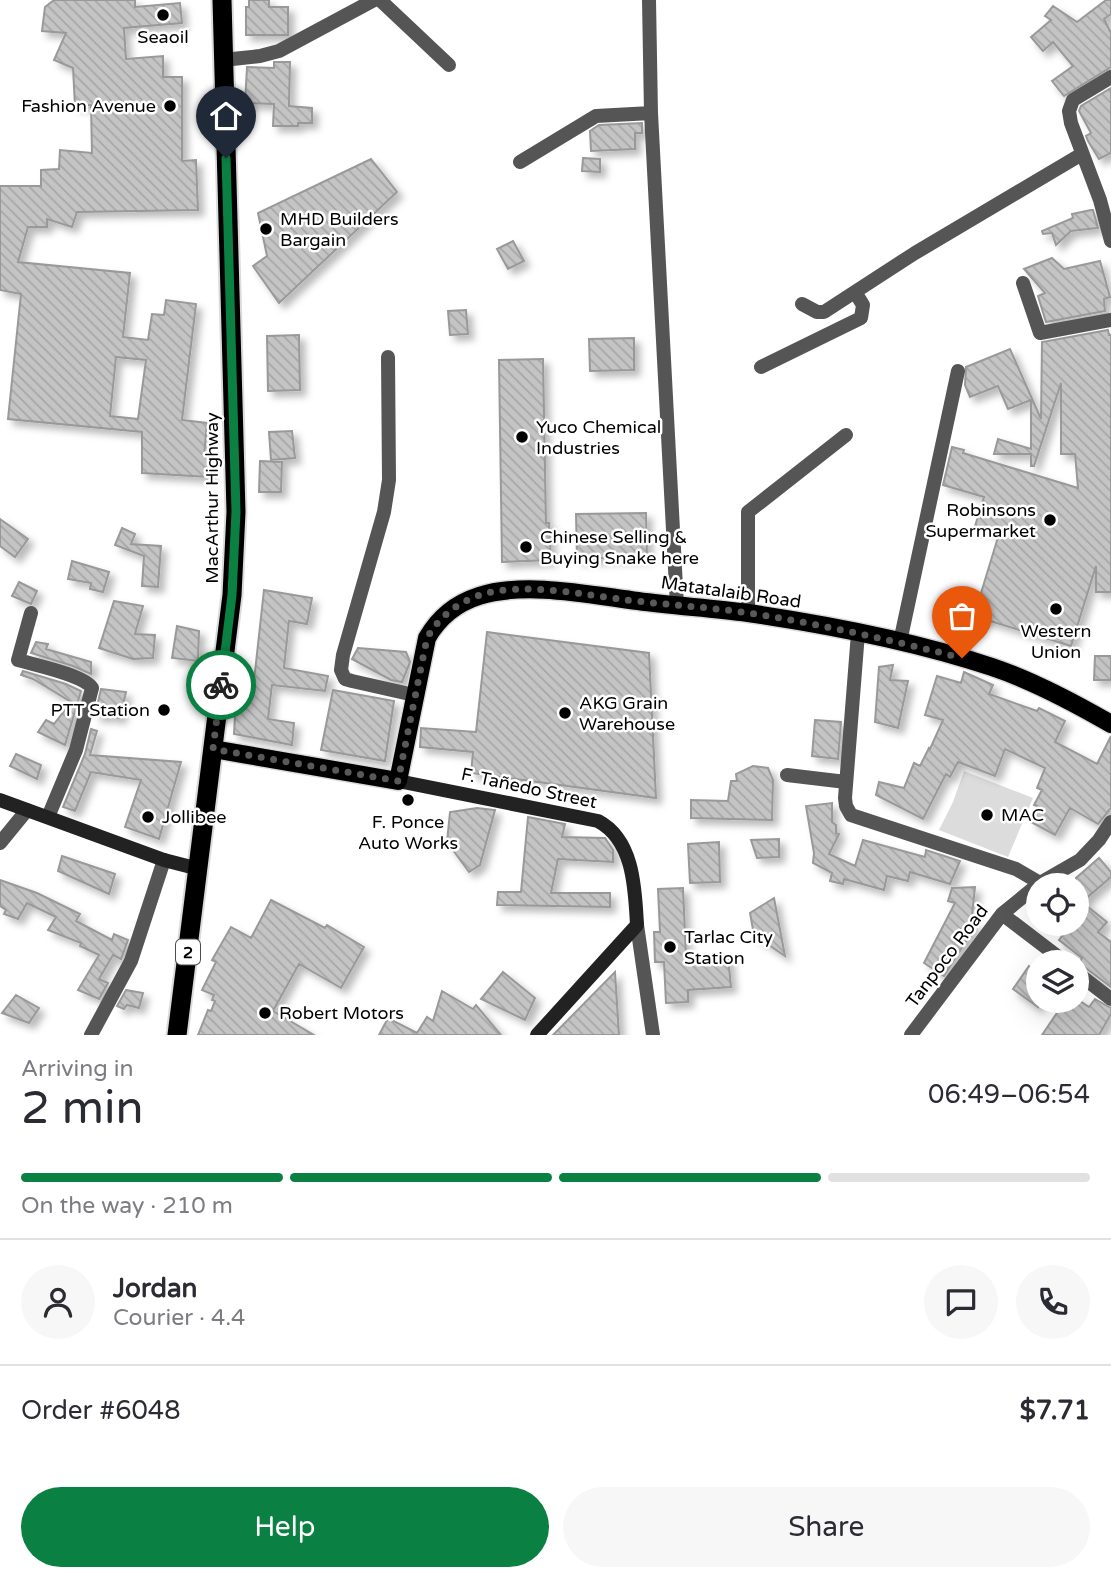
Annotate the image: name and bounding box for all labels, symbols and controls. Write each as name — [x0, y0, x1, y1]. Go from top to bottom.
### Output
marker: Seaoil — [155, 7, 171, 23]
place label: Seaoil — [137, 26, 189, 48]
pin — [196, 86, 256, 158]
place label: Fashion Avenue — [21, 95, 156, 117]
icon: home — [207, 97, 245, 135]
marker: Fashion Avenue — [162, 98, 178, 114]
place label: MHD Builders Bargain — [280, 208, 399, 251]
marker: MHD Builders Bargain — [258, 221, 274, 237]
street label: MacArthur Highway — [201, 412, 223, 584]
place label: Yuco Chemical Industries — [536, 416, 661, 459]
marker: Yuco Chemical Industries — [514, 429, 530, 445]
place label: Robinsons Supermarket — [925, 499, 1036, 542]
marker: Robinsons Supermarket — [1042, 512, 1058, 528]
place label: Chinese Selling & Buying Snake here — [540, 526, 699, 569]
marker: Chinese Selling & Buying Snake here — [518, 539, 534, 555]
street label: Matatalaib Road — [659, 571, 803, 613]
pin — [932, 586, 992, 658]
icon: bag — [943, 597, 981, 635]
marker: Western Union — [1048, 601, 1064, 617]
place label: Western Union — [1021, 620, 1091, 663]
courier — [186, 650, 256, 720]
icon: bike — [202, 666, 240, 704]
place label: AKG Grain Warehouse — [579, 692, 675, 735]
place label: PTT Station — [51, 699, 150, 721]
marker: PTT Station — [156, 702, 172, 718]
marker: AKG Grain Warehouse — [557, 705, 573, 721]
street label: F. Tañedo Street — [459, 763, 599, 813]
marker: F. Ponce Auto Works — [400, 792, 416, 808]
place label: MAC — [1001, 804, 1044, 826]
place label: Jollibee — [162, 806, 227, 828]
marker: MAC — [979, 807, 995, 823]
marker: Jollibee — [140, 809, 156, 825]
place label: F. Ponce Auto Works — [358, 811, 458, 854]
map controls — [1026, 873, 1089, 1013]
button: locate — [1026, 873, 1089, 936]
street label: Tanpoco Road — [901, 900, 993, 1012]
place label: Tarlac City Station — [684, 926, 773, 969]
marker: Tarlac City Station — [662, 939, 678, 955]
road number: 2 — [176, 940, 200, 964]
button: layers — [1026, 950, 1089, 1013]
place label: Robert Motors — [279, 1002, 404, 1024]
marker: Robert Motors — [257, 1005, 273, 1021]
text: Arriving in — [21, 1055, 134, 1083]
text: 06:49–06:54 — [928, 1079, 1090, 1110]
text: 2 min — [21, 1081, 144, 1136]
text: On the way · 210 m — [21, 1192, 233, 1220]
button: person — [21, 1265, 95, 1339]
button: chat — [924, 1265, 998, 1339]
button: phone — [1016, 1265, 1090, 1339]
text: Jordan — [113, 1273, 197, 1304]
text: Courier · 4.4 — [113, 1304, 245, 1332]
text: Order #6048 — [21, 1395, 181, 1426]
text: $7.71 — [1020, 1395, 1090, 1426]
button: Help — [21, 1487, 549, 1567]
button: Share — [563, 1487, 1090, 1567]

